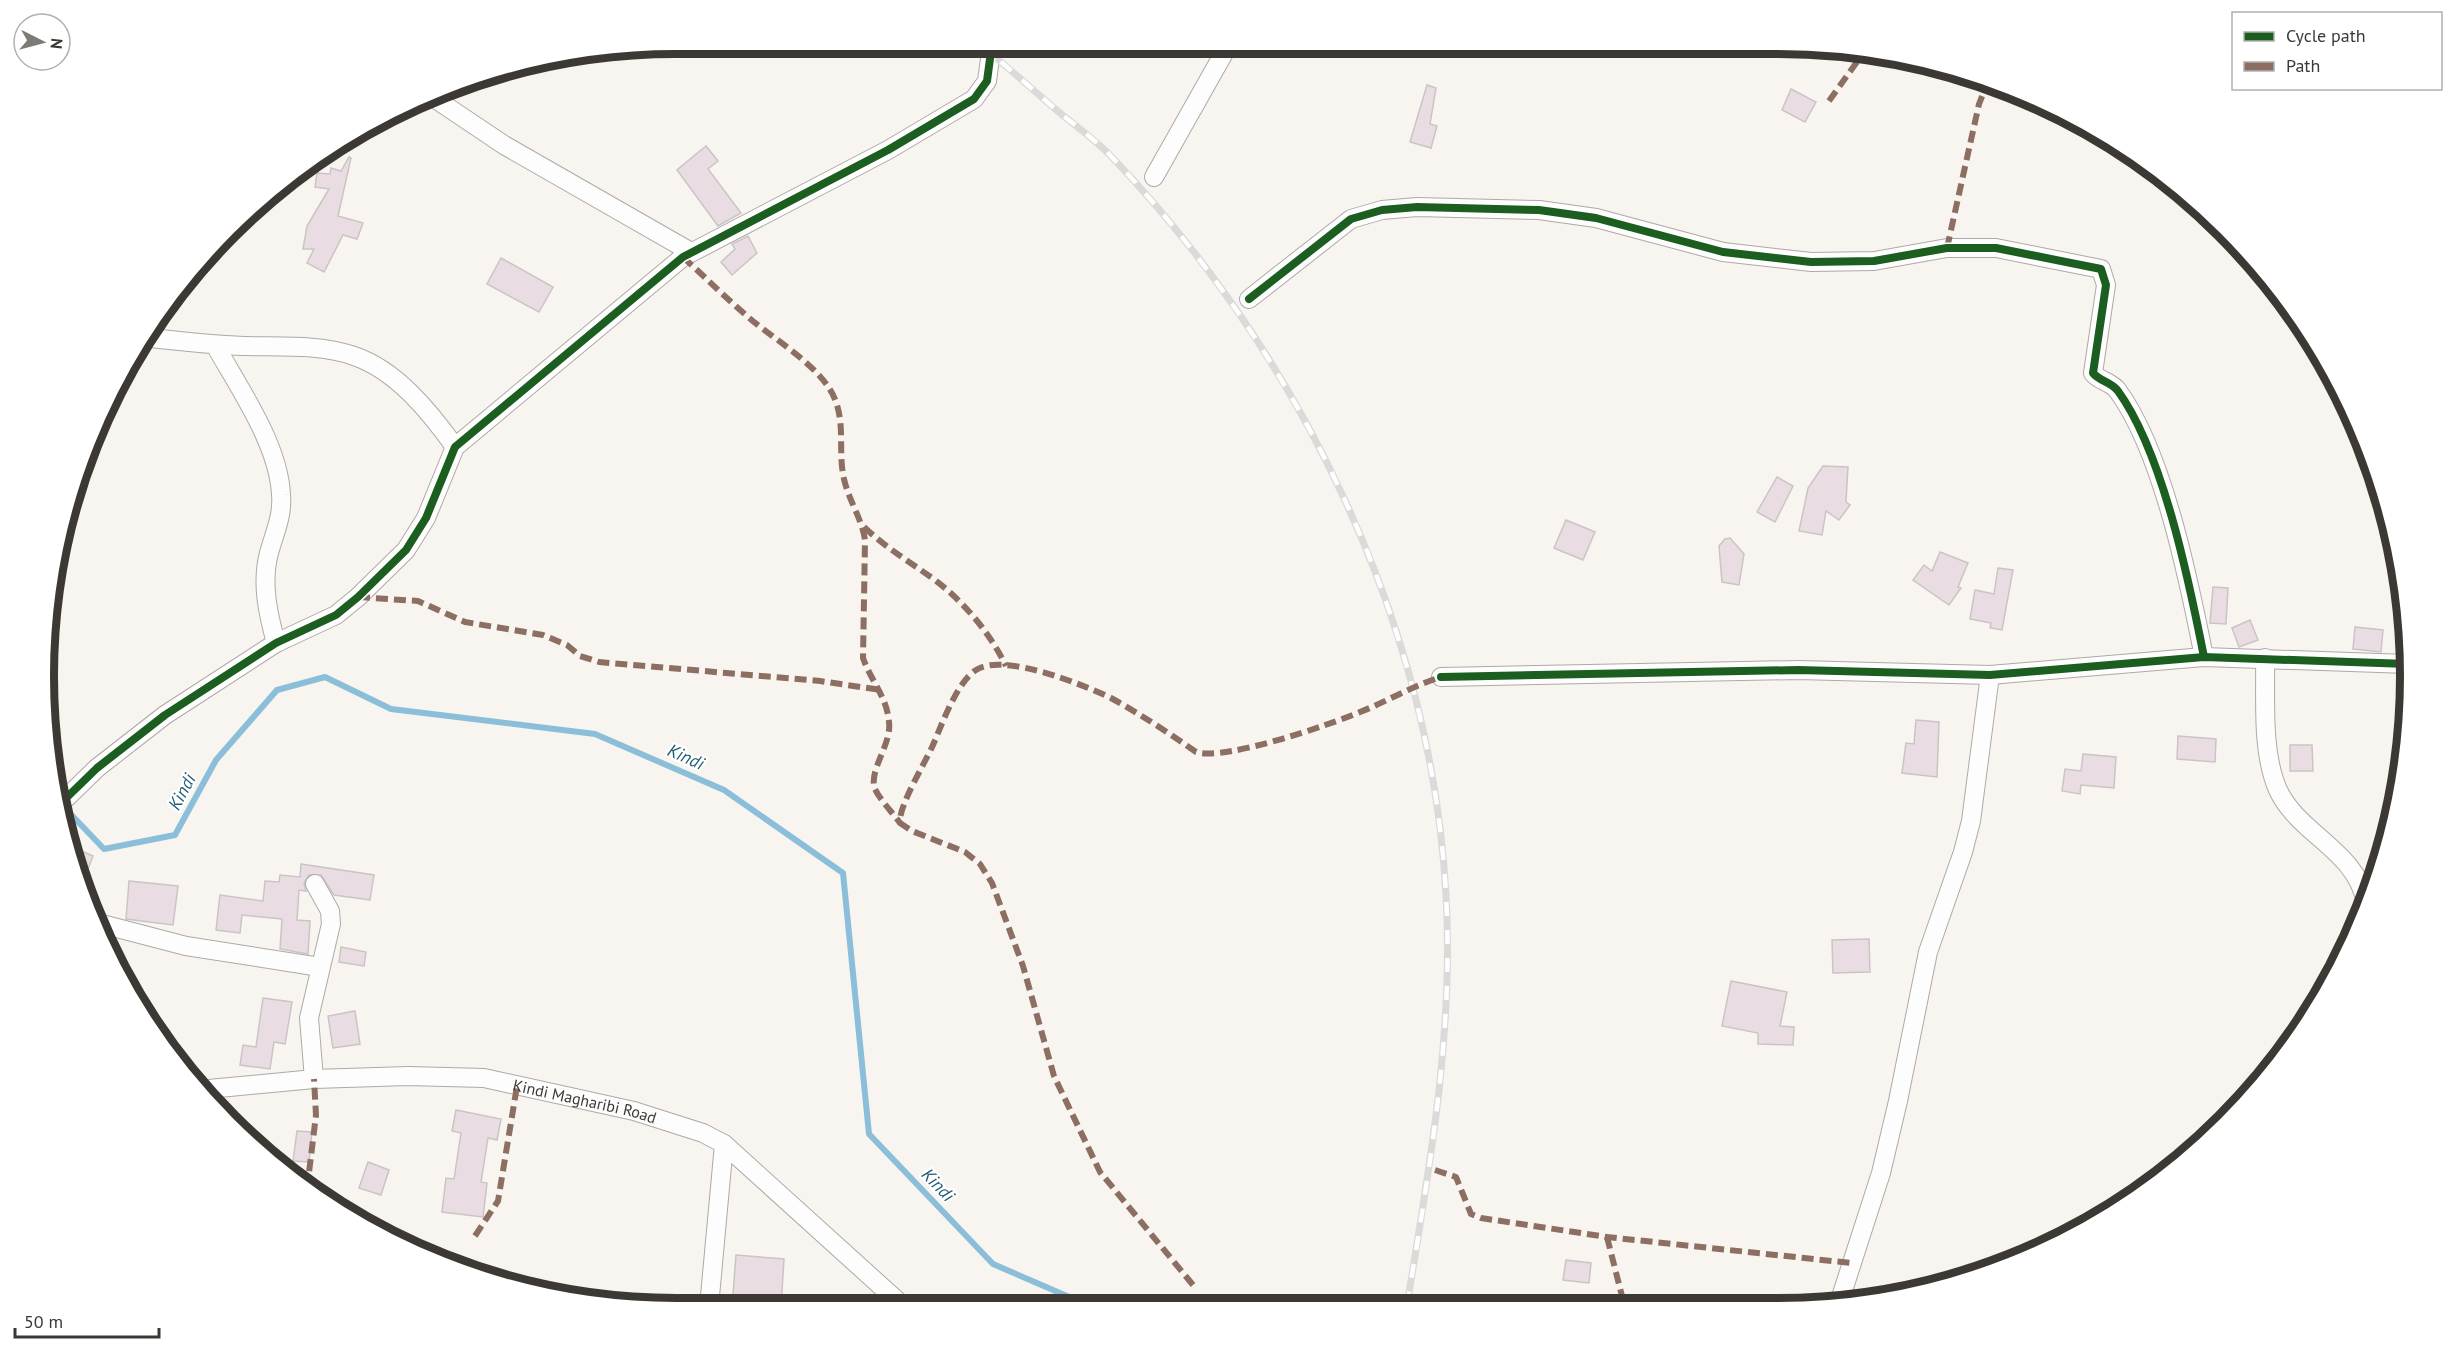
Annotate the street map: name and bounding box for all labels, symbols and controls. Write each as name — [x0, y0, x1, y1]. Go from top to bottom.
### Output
north arrow — [12, 12, 72, 72]
legend — [2232, 12, 2442, 90]
text: Cycle path — [2286, 24, 2366, 47]
text: N — [46, 37, 67, 50]
text: Path — [2286, 54, 2320, 77]
water label: Kindi — [664, 738, 709, 775]
water label: Kindi — [163, 768, 201, 814]
street label: Kindi Magharibi Road — [511, 1075, 659, 1128]
water label: Kindi — [917, 1163, 961, 1207]
scale bar — [15, 1301, 159, 1339]
text: 50 m — [24, 1310, 63, 1333]

